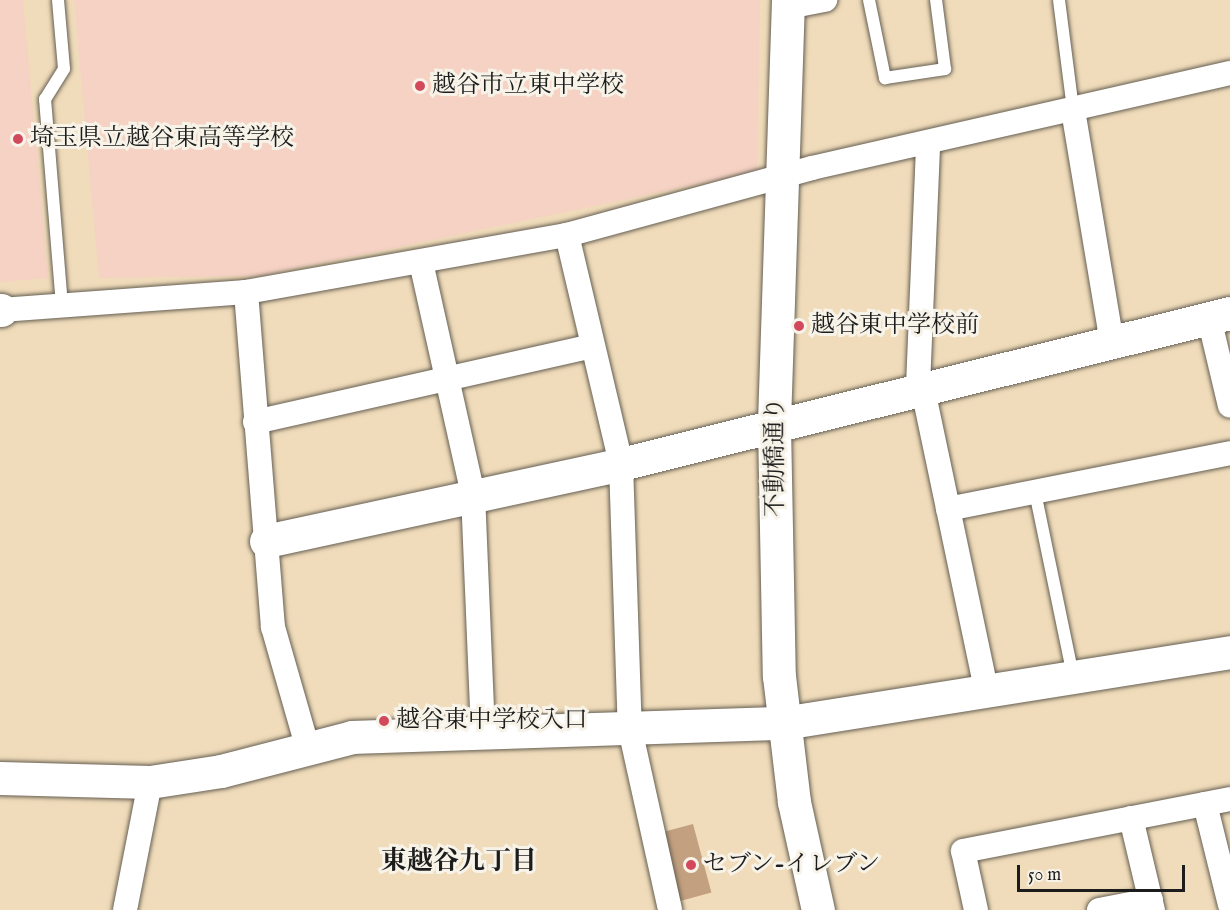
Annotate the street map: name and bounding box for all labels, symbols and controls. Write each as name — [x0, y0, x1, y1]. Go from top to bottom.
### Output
place label: 越谷市立東中学校 — [432, 72, 624, 100]
marker: 越谷市立東中学校 — [413, 79, 427, 93]
place label: 埼玉県立越谷東高等学校 — [30, 125, 294, 153]
marker: 埼玉県立越谷東高等学校 — [11, 132, 25, 146]
place label: 越谷東中学校前 — [811, 312, 979, 340]
marker: 越谷東中学校前 — [792, 319, 806, 333]
street label: 不動橋通り — [762, 397, 790, 517]
place label: 越谷東中学校入口 — [396, 707, 588, 735]
marker: 越谷東中学校入口 — [377, 714, 391, 728]
district label: 東越谷九丁目 — [381, 846, 537, 878]
place label: セブン-イレブン — [703, 851, 882, 879]
scale bar — [1020, 853, 1188, 891]
marker: セブン-イレブン — [684, 858, 698, 872]
text: 50 m — [1028, 864, 1061, 887]

